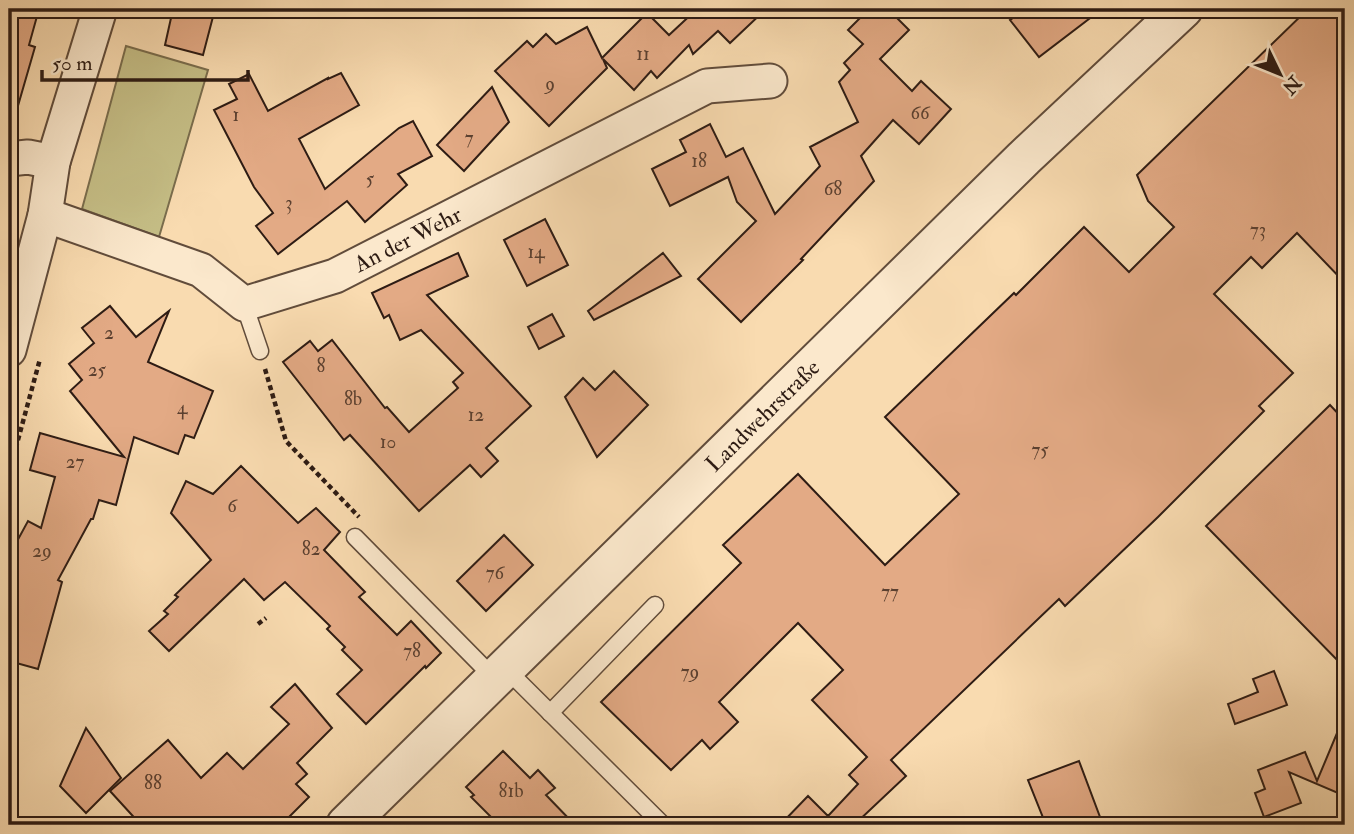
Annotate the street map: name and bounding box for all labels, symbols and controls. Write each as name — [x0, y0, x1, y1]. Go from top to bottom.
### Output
scale bar — [42, 38, 248, 82]
north arrow — [1246, 38, 1316, 108]
house number: 11 — [636, 42, 650, 66]
text: 50 m — [52, 50, 93, 77]
text: N — [1276, 70, 1307, 100]
house number: 9 — [543, 72, 555, 96]
house number: 66 — [910, 101, 931, 125]
house number: 1 — [233, 103, 239, 127]
house number: 7 — [465, 126, 474, 150]
house number: 18 — [691, 149, 707, 173]
house number: 5 — [366, 167, 375, 191]
house number: 68 — [824, 177, 842, 201]
house number: 3 — [285, 191, 293, 215]
street label: An der Wehr — [348, 199, 467, 279]
house number: 73 — [1250, 218, 1266, 242]
house number: 14 — [527, 240, 545, 264]
house number: 2 — [104, 321, 114, 345]
street label: Landwehrstraße — [699, 353, 826, 478]
house number: 8 — [317, 354, 326, 378]
house number: 25 — [88, 358, 107, 382]
house number: 8b — [344, 387, 362, 411]
house number: 4 — [177, 396, 188, 420]
house number: 12 — [468, 403, 484, 427]
house number: 10 — [380, 430, 396, 454]
house number: 75 — [1031, 438, 1049, 462]
house number: 27 — [66, 450, 84, 474]
house number: 6 — [227, 494, 238, 518]
house number: 82 — [302, 537, 320, 561]
house number: 29 — [32, 539, 52, 563]
house number: 76 — [486, 561, 506, 585]
house number: 77 — [881, 580, 899, 604]
house number: 78 — [403, 639, 421, 663]
house number: 79 — [681, 660, 699, 684]
house number: 88 — [144, 771, 162, 795]
house number: 81b — [498, 779, 524, 803]

